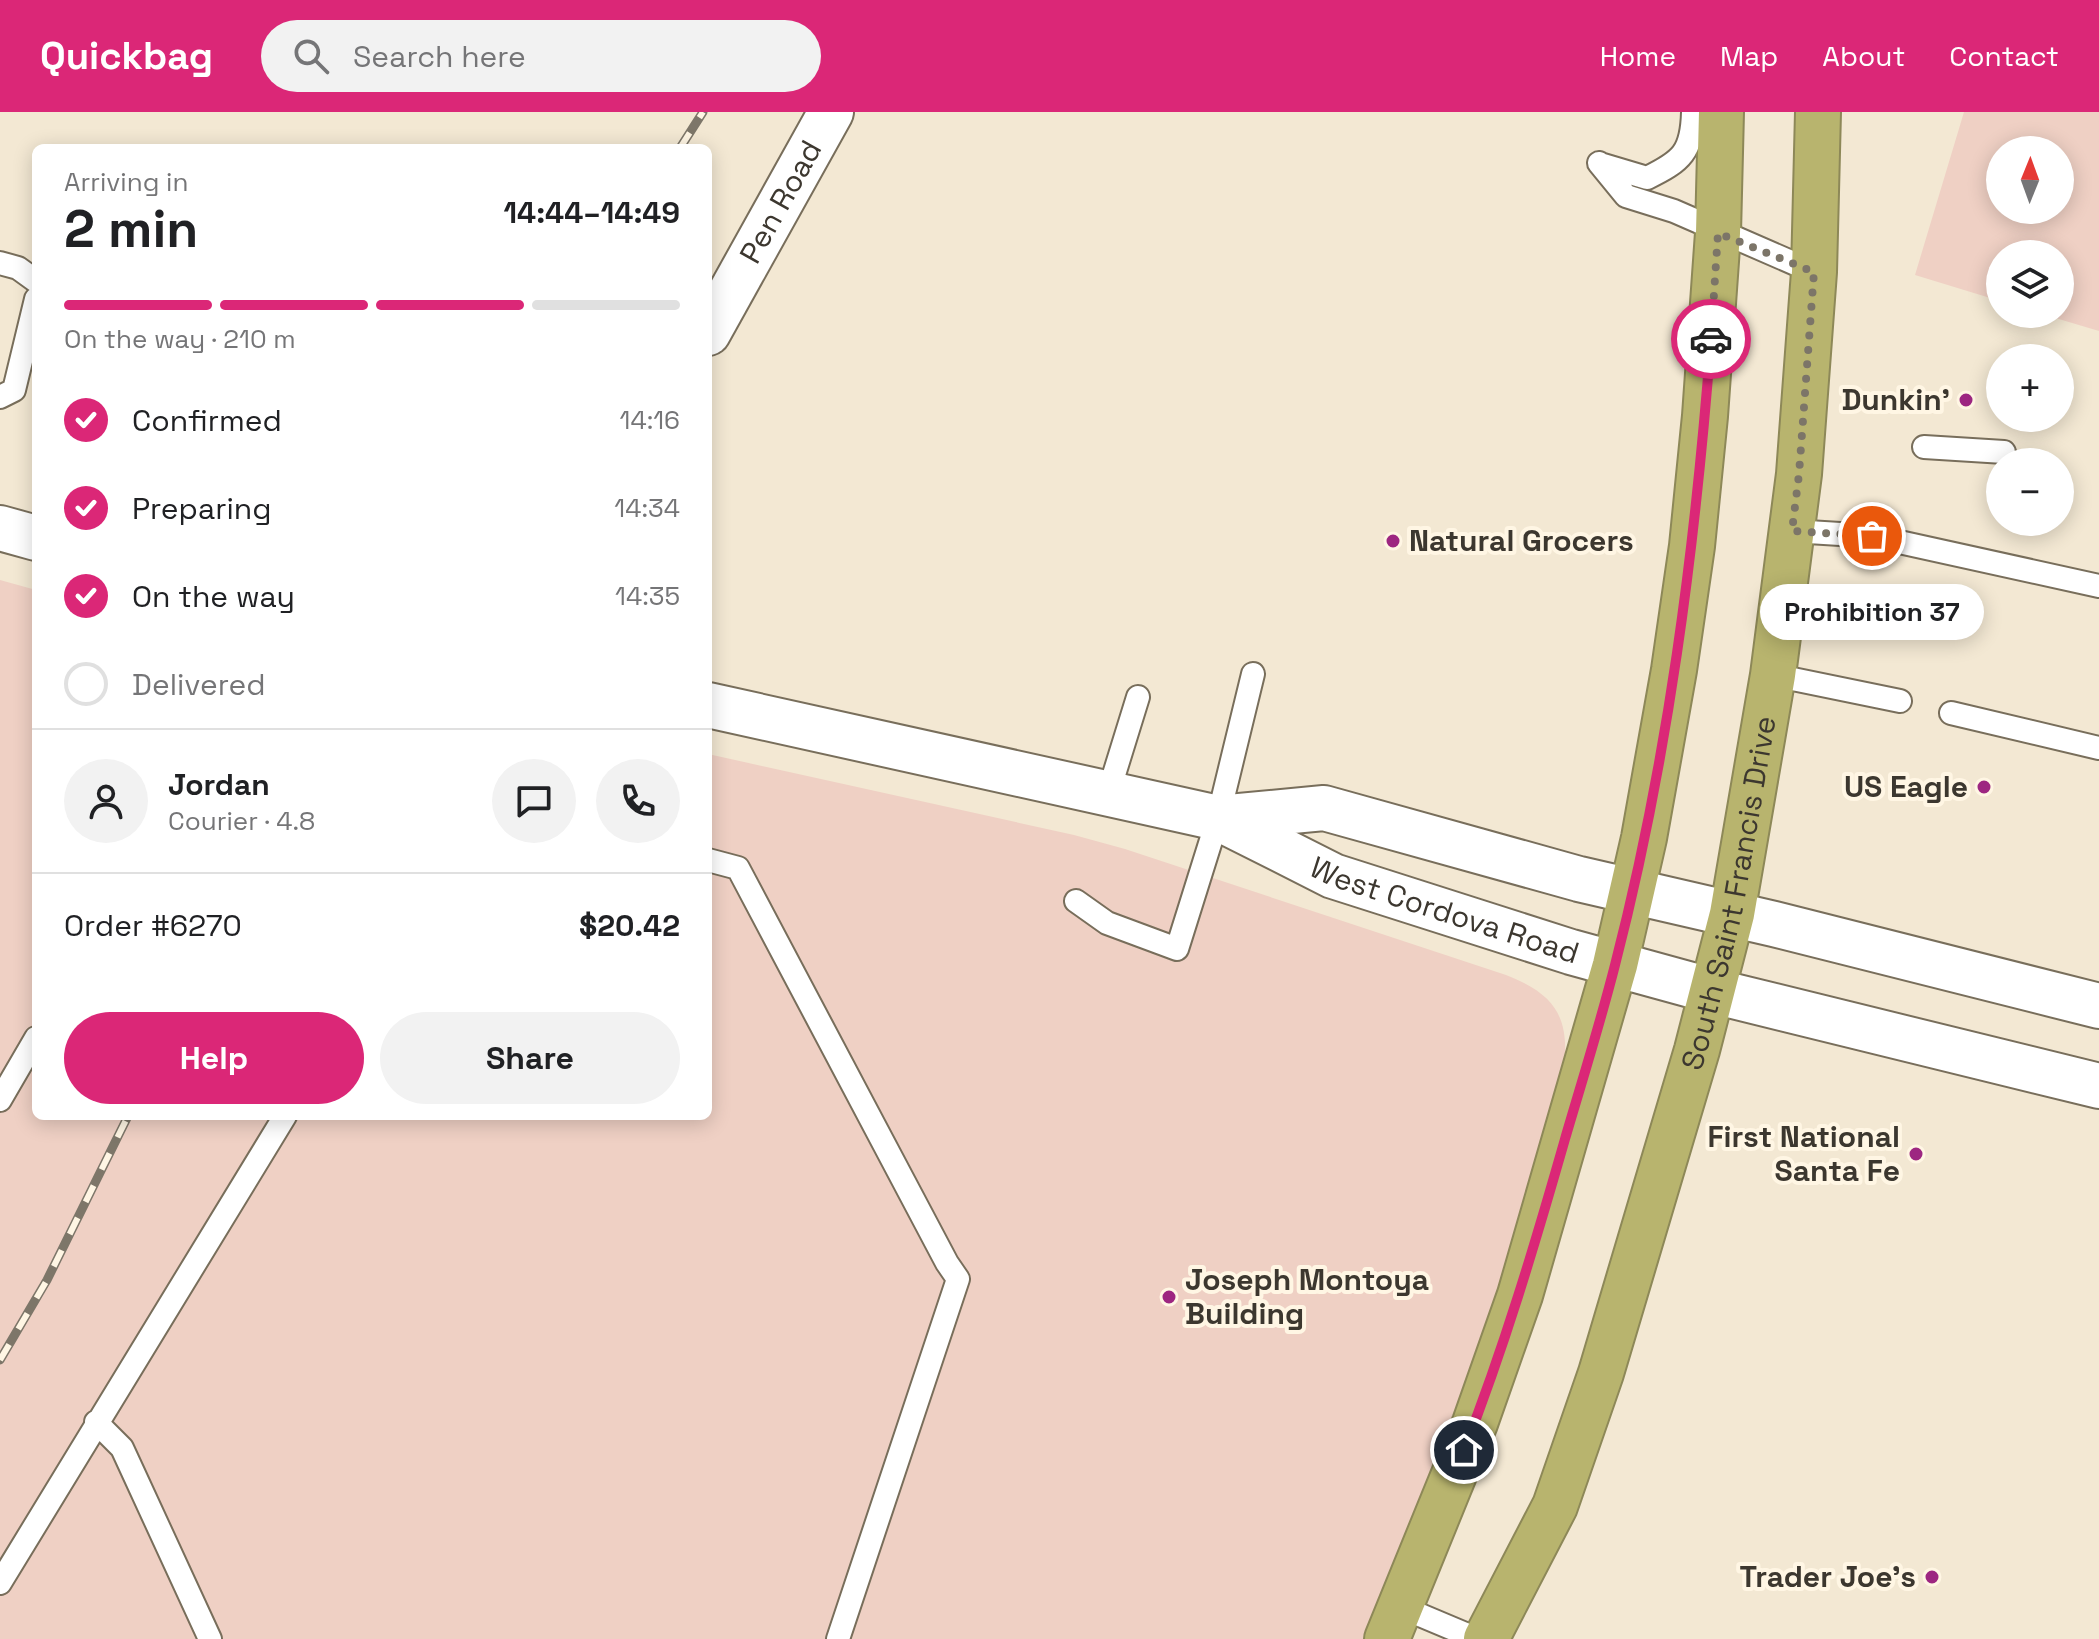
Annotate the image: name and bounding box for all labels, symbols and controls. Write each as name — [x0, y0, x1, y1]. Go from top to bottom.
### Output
search box — [261, 20, 821, 92]
text: Quickbag — [40, 32, 213, 80]
icon: search — [289, 34, 333, 78]
text: Search here — [353, 37, 526, 76]
text: Home — [1600, 38, 1676, 74]
text: Map — [1720, 38, 1778, 74]
text: About — [1822, 38, 1905, 74]
text: Contact — [1949, 38, 2059, 74]
street label: Pen Road — [731, 133, 830, 270]
north arrow — [1986, 136, 2074, 224]
map controls — [1986, 136, 2074, 536]
text: Arriving in — [64, 165, 188, 199]
text: 14:44–14:49 — [504, 193, 680, 232]
text: 2 min — [64, 196, 198, 262]
button: layers — [1986, 240, 2074, 328]
courier — [1671, 299, 1751, 379]
icon: car — [1689, 317, 1733, 361]
text: On the way · 210 m — [64, 322, 296, 356]
button: + — [1986, 344, 2074, 432]
place label: Dunkin' — [1841, 380, 1950, 419]
marker: Dunkin' — [1957, 391, 1975, 409]
icon: check — [64, 398, 108, 442]
text: Confirmed — [132, 401, 282, 440]
text: 14:16 — [620, 403, 680, 437]
button: − — [1986, 448, 2074, 536]
icon: check — [64, 486, 108, 530]
text: Preparing — [132, 489, 271, 528]
text: 14:34 — [614, 491, 680, 525]
pin — [1838, 502, 1906, 570]
icon: bag — [1850, 514, 1894, 558]
place label: Natural Grocers — [1409, 521, 1634, 560]
marker: Natural Grocers — [1384, 532, 1402, 550]
icon: check — [64, 574, 108, 618]
text: On the way — [132, 577, 295, 616]
text: 14:35 — [615, 579, 680, 613]
callout: Prohibition 37 — [1760, 584, 1984, 640]
text: Prohibition 37 — [1784, 595, 1960, 629]
text: Delivered — [132, 665, 266, 704]
street label: South Saint Francis Drive — [1672, 713, 1785, 1075]
button: person — [64, 759, 148, 843]
button: chat — [492, 759, 576, 843]
button: phone — [596, 759, 680, 843]
text: Jordan — [168, 765, 270, 804]
place label: US Eagle — [1844, 767, 1968, 806]
marker: US Eagle — [1975, 778, 1993, 796]
text: Courier · 4.8 — [168, 804, 315, 838]
street label: West Cordova Road — [1303, 848, 1584, 972]
text: Order #6270 — [64, 906, 242, 945]
text: $20.42 — [579, 906, 680, 945]
button: Help — [64, 1012, 364, 1104]
button: Share — [380, 1012, 680, 1104]
place label: First National Santa Fe — [1708, 1117, 1900, 1190]
marker: First National Santa Fe — [1907, 1145, 1925, 1163]
place label: Joseph Montoya Building — [1185, 1260, 1429, 1333]
marker: Joseph Montoya Building — [1160, 1288, 1178, 1306]
pin — [1430, 1416, 1498, 1484]
icon: home — [1442, 1428, 1486, 1472]
place label: Trader Joe's — [1740, 1557, 1916, 1596]
marker: Trader Joe's — [1923, 1568, 1941, 1586]

